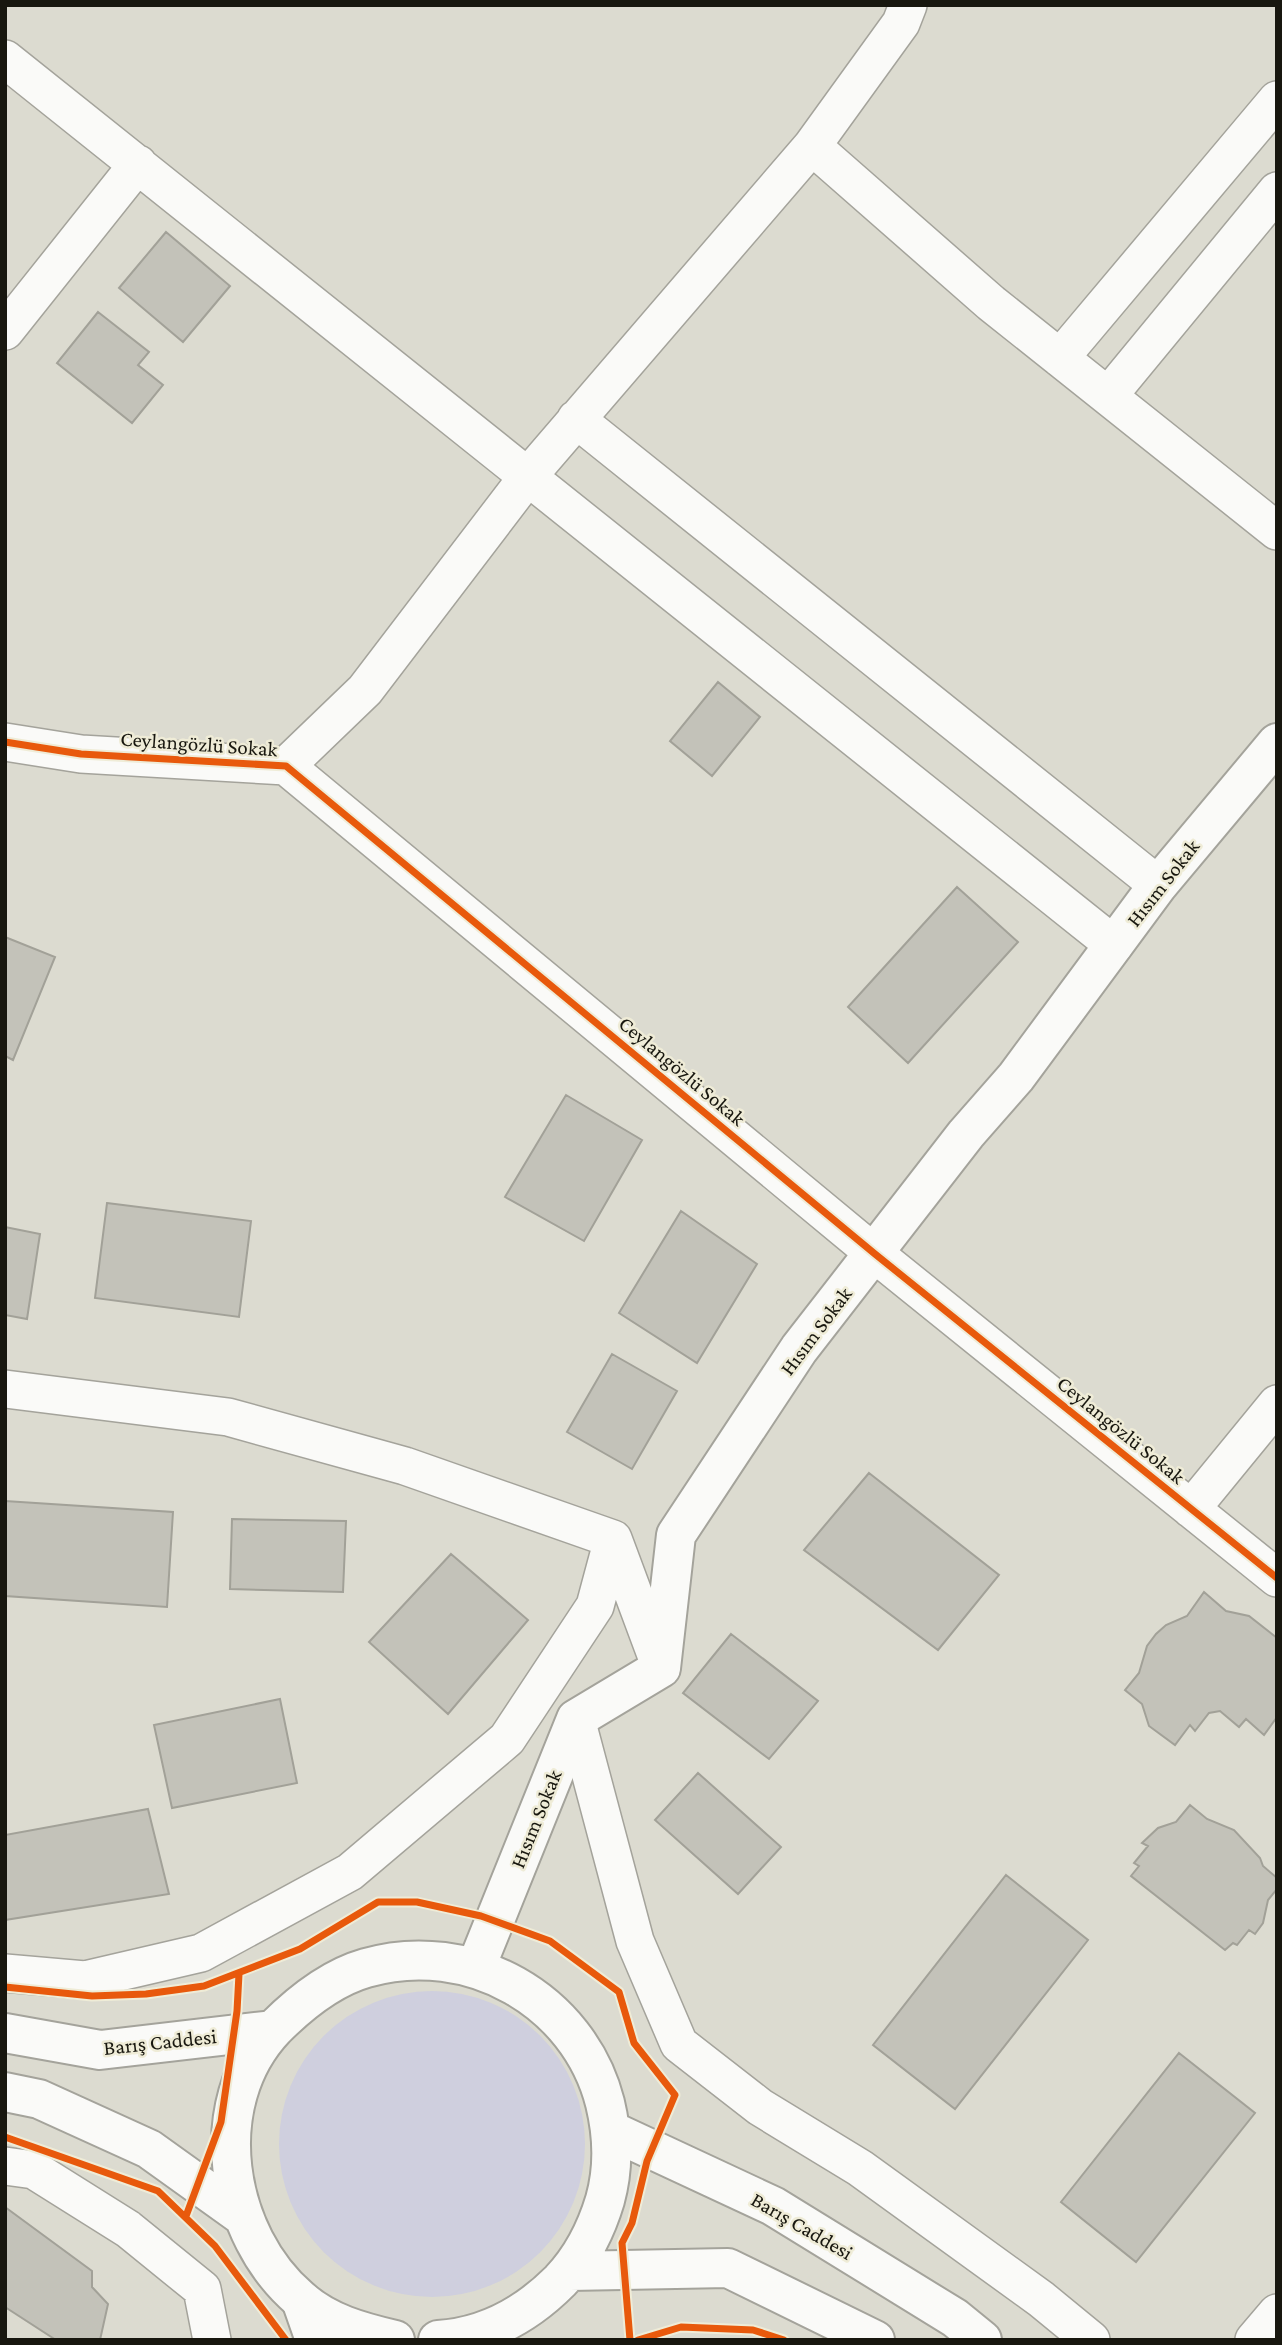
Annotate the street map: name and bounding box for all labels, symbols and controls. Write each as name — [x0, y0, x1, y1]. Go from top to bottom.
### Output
street label: Ceylangözlü Sokak — [120, 727, 278, 761]
street label: Hısım Sokak — [1122, 835, 1204, 931]
street label: Ceylangözlü Sokak — [614, 1011, 750, 1131]
street label: Hısım Sokak — [775, 1282, 857, 1380]
street label: Ceylangözlü Sokak — [1052, 1371, 1190, 1489]
street label: Hısım Sokak — [505, 1766, 567, 1872]
street label: Barış Caddesi — [102, 2024, 218, 2060]
street label: Barış Caddesi — [747, 2187, 858, 2265]

